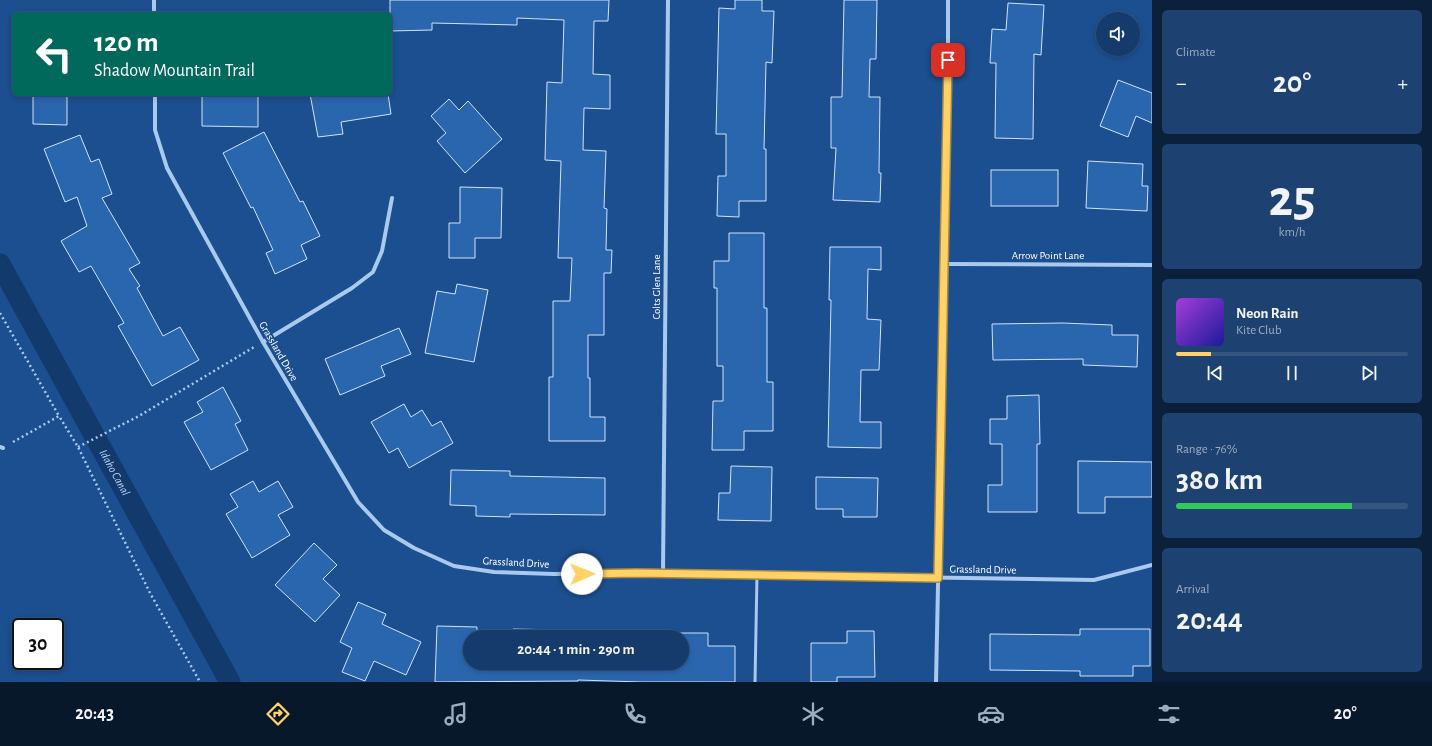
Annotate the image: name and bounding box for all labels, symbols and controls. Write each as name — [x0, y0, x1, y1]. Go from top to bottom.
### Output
map controls — [1096, 12, 1140, 56]
button: sound — [1096, 12, 1140, 56]
icon: left — [28, 28, 80, 80]
text: 120 m — [94, 29, 159, 57]
pin — [931, 43, 965, 77]
text: Climate — [1176, 46, 1215, 59]
icon: arrive — [937, 49, 959, 71]
text: Shadow Mountain Trail — [94, 62, 255, 80]
text: 20° — [1273, 68, 1311, 98]
text: − — [1176, 72, 1187, 94]
text: + — [1397, 72, 1408, 94]
text: 25 — [1269, 173, 1315, 225]
text: km/h — [1279, 226, 1305, 239]
street label: Arrow Point Lane — [1012, 250, 1084, 261]
street label: Colts Glen Lane — [651, 254, 662, 320]
text: Neon Rain — [1236, 306, 1298, 321]
street label: Grassland Drive — [257, 320, 300, 383]
text: Kite Club — [1236, 324, 1282, 337]
icon: previous — [1204, 362, 1226, 384]
icon: pause — [1281, 362, 1303, 384]
icon: next — [1358, 362, 1380, 384]
text: Range · 76% — [1176, 443, 1237, 456]
water label: Idaho Canal — [97, 447, 132, 498]
text: 380 km — [1176, 465, 1263, 495]
position arrow — [561, 553, 603, 595]
street label: Grassland Drive — [482, 555, 550, 570]
street label: Grassland Drive — [949, 563, 1016, 576]
text: Arrival — [1176, 583, 1209, 596]
text: 20:44 — [1176, 605, 1243, 635]
speed limit sign: 30 — [12, 618, 64, 670]
text: 20:44 · 1 min · 290 m — [517, 642, 635, 657]
icon: directions — [264, 700, 292, 728]
icon: music — [442, 700, 470, 728]
icon: phone — [621, 700, 649, 728]
icon: climate — [799, 700, 827, 728]
icon: car — [977, 700, 1005, 728]
icon: filters — [1155, 700, 1183, 728]
text: 20:43 — [75, 705, 114, 723]
text: 20° — [1334, 705, 1357, 723]

